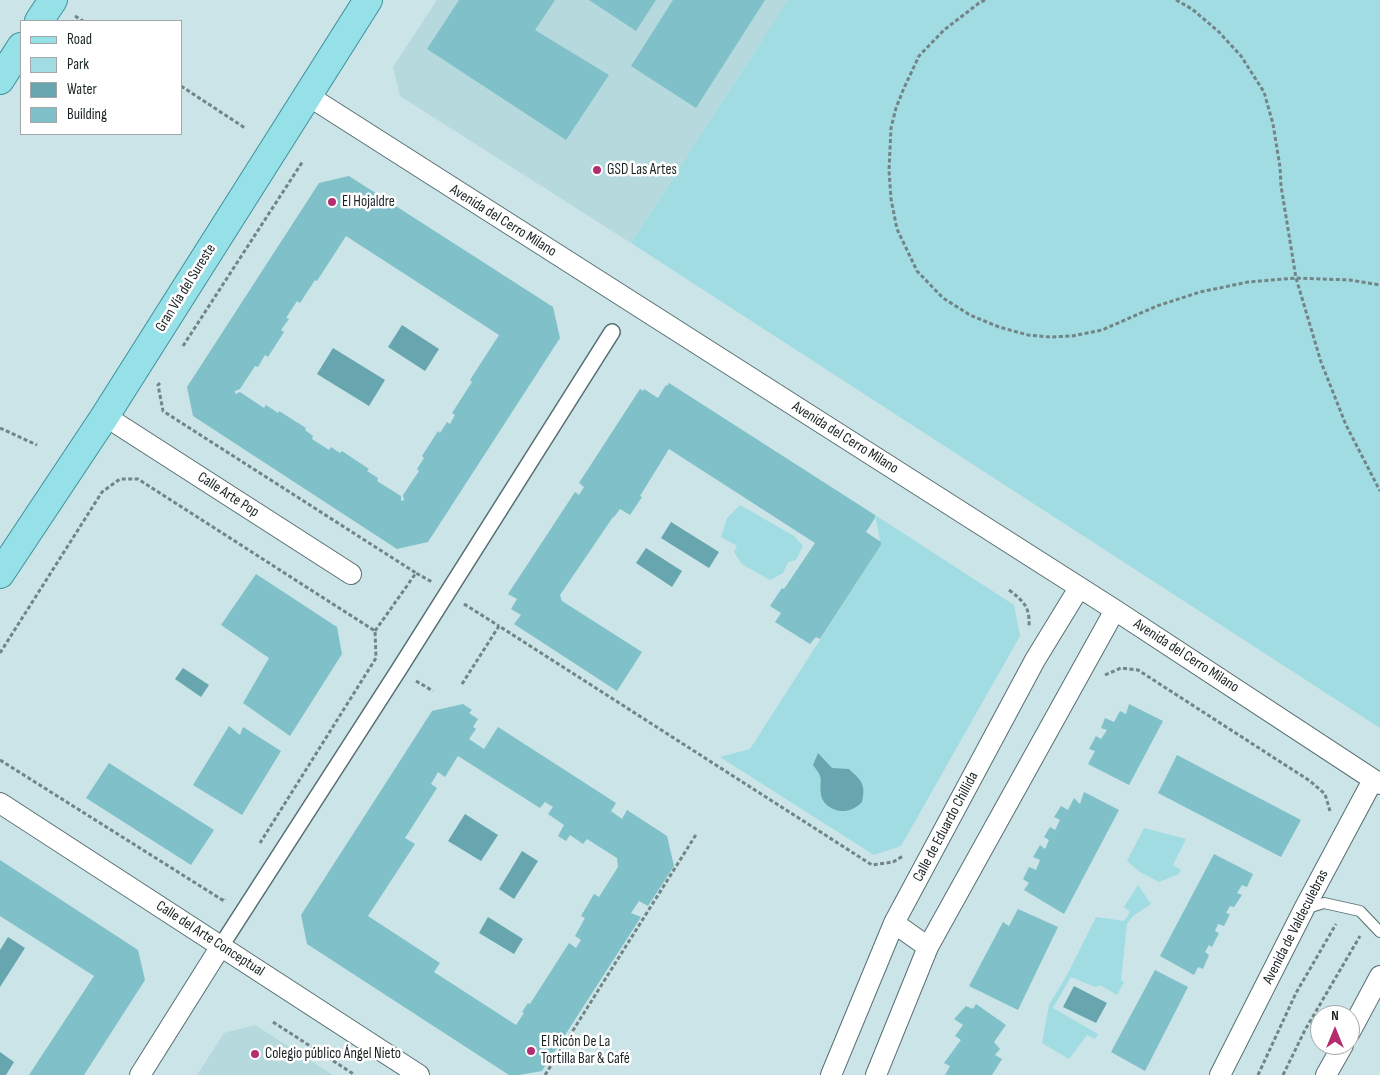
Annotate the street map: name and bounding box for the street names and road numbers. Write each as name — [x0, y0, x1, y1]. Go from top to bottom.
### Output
street label: Avenida del Cerro Milano — [446, 181, 560, 261]
street label: Gran Vía del Sureste — [152, 241, 220, 335]
street label: Avenida del Cerro Milano — [788, 398, 902, 478]
street label: Calle Arte Pop — [194, 468, 262, 522]
street label: Avenida del Cerro Milano — [1130, 615, 1242, 697]
street label: Calle de Eduardo Chillida — [909, 769, 983, 885]
street label: Avenida de Valdeculebras — [1259, 867, 1333, 987]
street label: Calle del Arte Conceptual — [152, 897, 268, 981]

